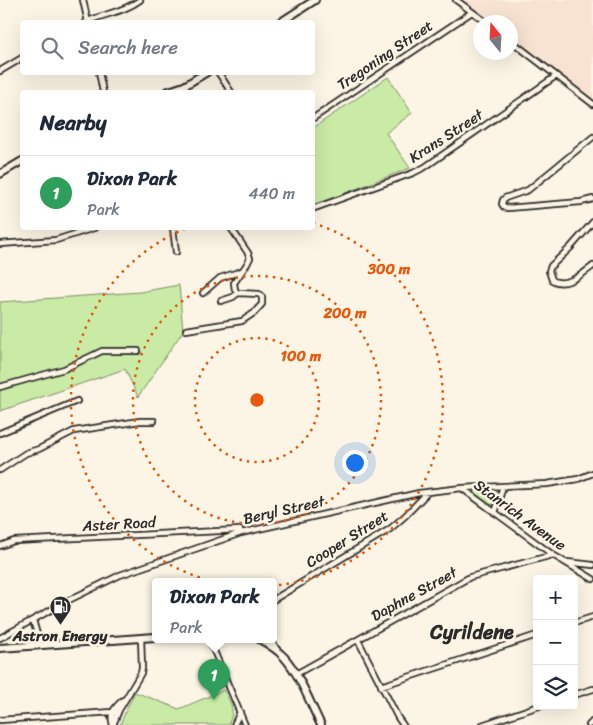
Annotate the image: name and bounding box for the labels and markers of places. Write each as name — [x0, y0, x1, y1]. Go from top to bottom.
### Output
centre of rings — [248, 391, 266, 409]
fuel station icon: Astron Energy — [48, 595, 72, 626]
place label: Astron Energy — [12, 623, 109, 649]
pin: 1 — [198, 659, 230, 700]

